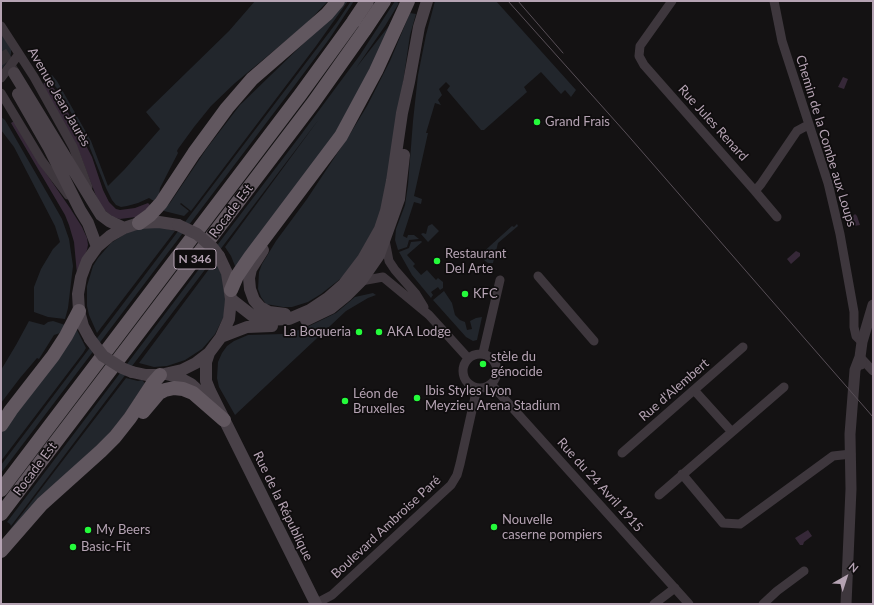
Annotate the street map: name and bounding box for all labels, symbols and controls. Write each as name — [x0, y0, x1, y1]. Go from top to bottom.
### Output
street label: Avenue Jean Jaurès — [24, 45, 94, 149]
street label: Chemin de la Combe aux Loups — [792, 53, 860, 229]
street label: Rue Jules Renard — [675, 82, 751, 164]
place label: Grand Frais — [545, 114, 610, 130]
marker: Grand Frais — [532, 117, 542, 127]
street label: Rocade Est — [206, 181, 256, 241]
place label: Restaurant Del Arte — [445, 246, 506, 277]
road number: N 346 — [174, 249, 216, 269]
marker: Restaurant Del Arte — [432, 256, 442, 266]
place label: KFC — [473, 286, 498, 302]
marker: KFC — [460, 289, 470, 299]
place label: La Boqueria — [283, 324, 351, 340]
place label: AKA Lodge — [387, 324, 451, 340]
marker: La Boqueria — [354, 327, 364, 337]
marker: AKA Lodge — [374, 327, 384, 337]
place label: stèle du génocide — [491, 349, 543, 380]
street label: Rue d'Alembert — [636, 355, 712, 425]
marker: stèle du génocide — [478, 359, 488, 369]
place label: Ibis Styles Lyon Meyzieu Arena Stadium — [425, 383, 560, 414]
place label: Léon de Bruxelles — [353, 386, 405, 417]
marker: Ibis Styles Lyon Meyzieu Arena Stadium — [412, 393, 422, 403]
marker: Léon de Bruxelles — [340, 396, 350, 406]
street label: Rue du 24 Avril 1915 — [554, 435, 646, 535]
street label: Rocade Est — [10, 439, 60, 499]
street label: Rue de la République — [250, 449, 316, 563]
street label: Boulevard Ambroise Paré — [328, 472, 444, 582]
place label: Nouvelle caserne pompiers — [502, 512, 602, 543]
place label: My Beers — [96, 522, 150, 538]
marker: Nouvelle caserne pompiers — [489, 522, 499, 532]
marker: My Beers — [83, 525, 93, 535]
place label: Basic-Fit — [81, 539, 131, 555]
marker: Basic-Fit — [68, 542, 78, 552]
north arrow — [826, 557, 866, 597]
text: N — [846, 560, 861, 575]

